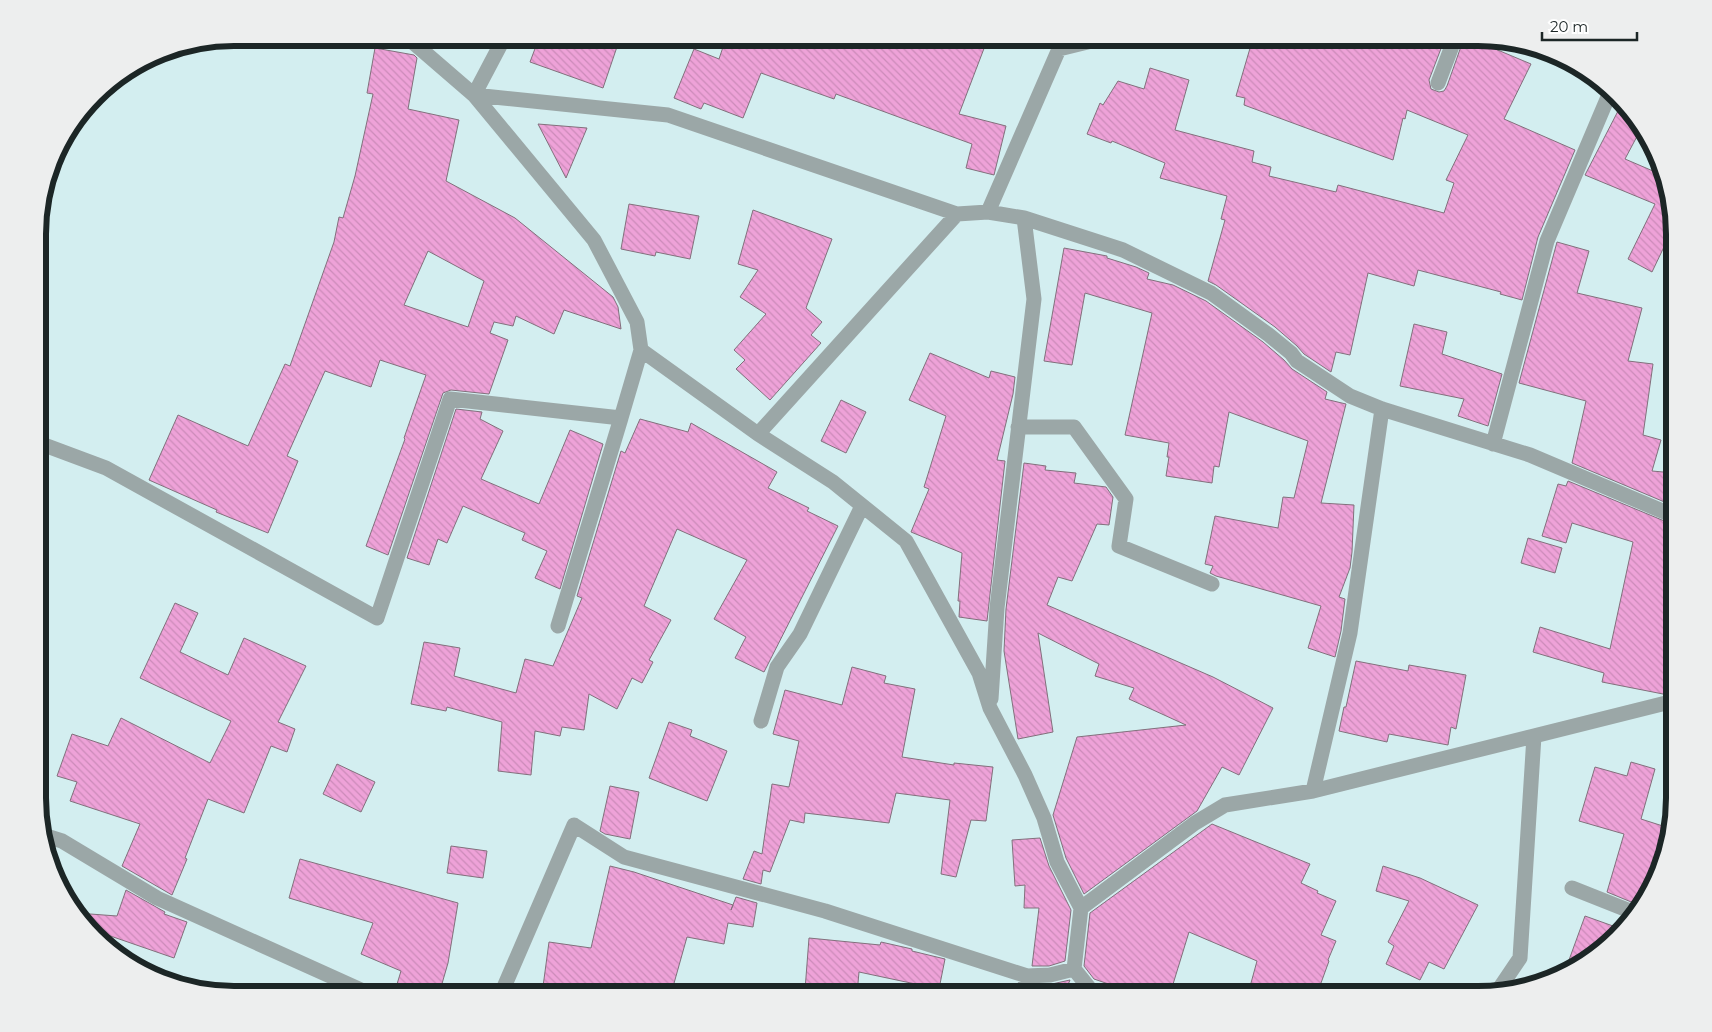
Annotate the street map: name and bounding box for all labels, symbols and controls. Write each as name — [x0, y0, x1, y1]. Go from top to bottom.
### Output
scale bar — [1542, 10, 1637, 42]
text: 20 m — [1550, 17, 1588, 36]

